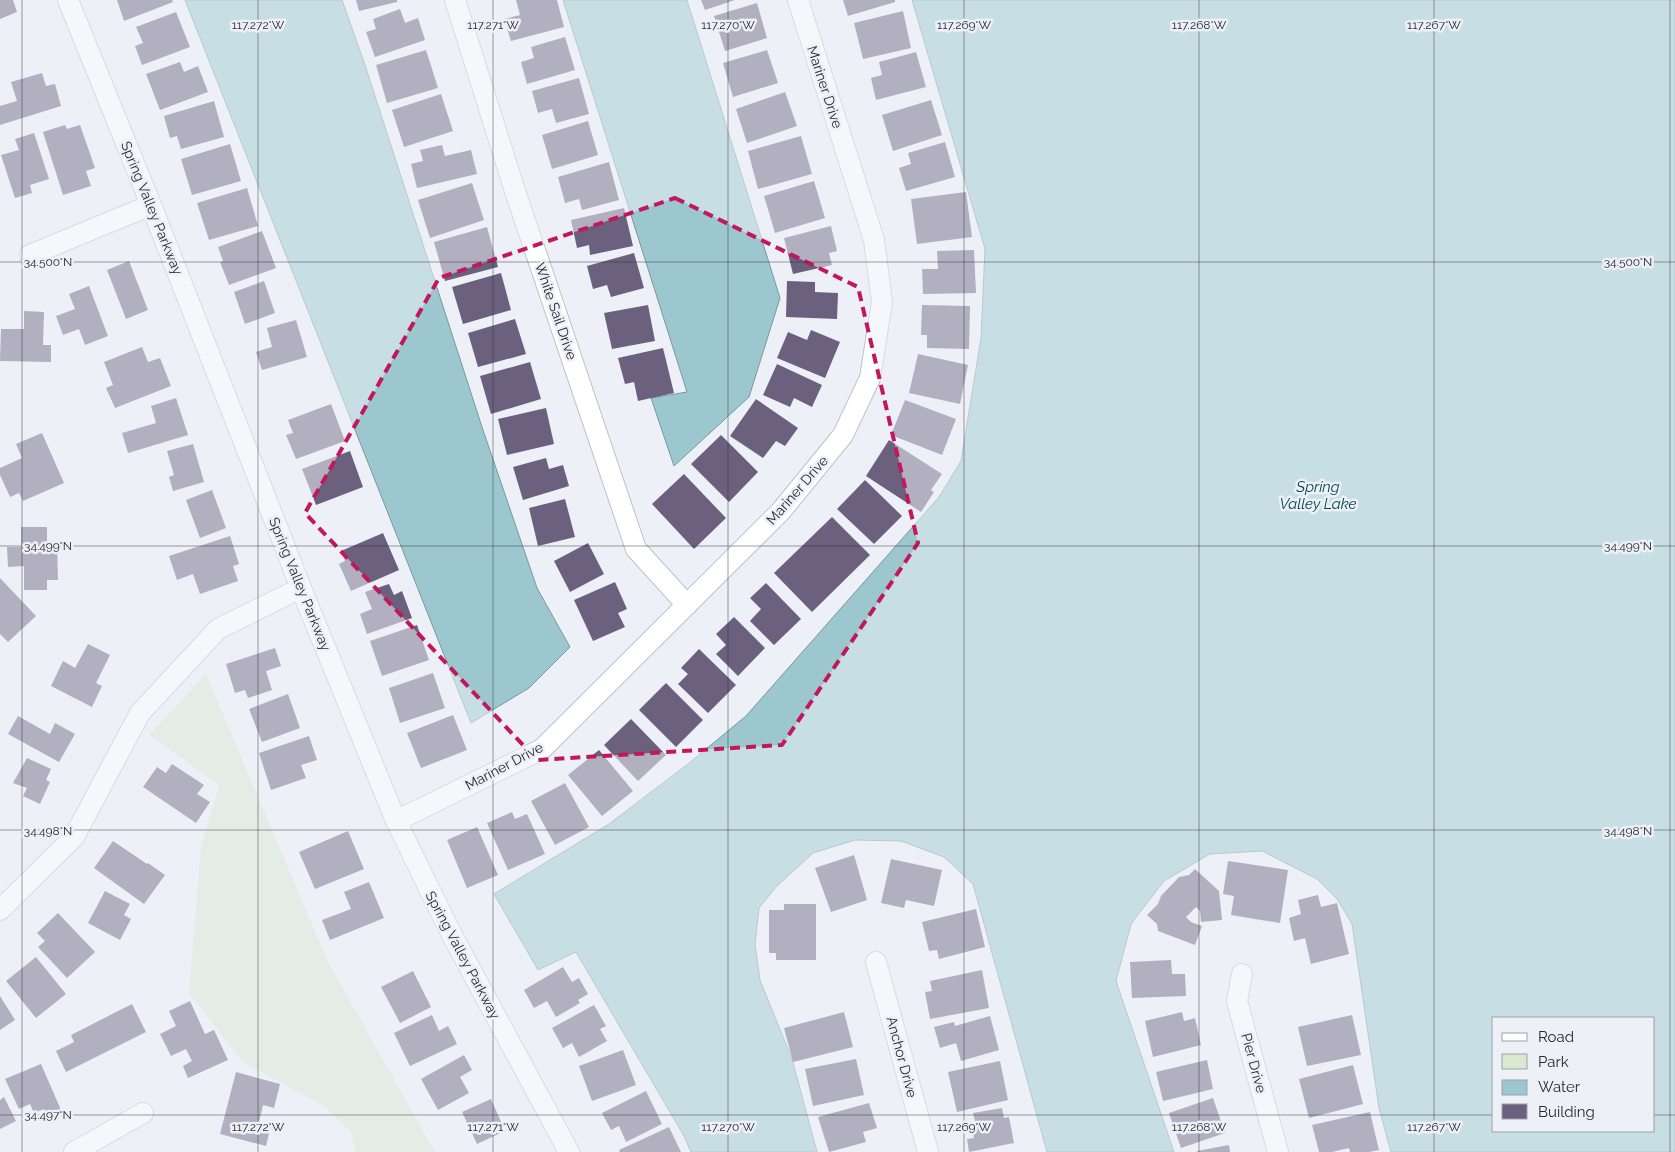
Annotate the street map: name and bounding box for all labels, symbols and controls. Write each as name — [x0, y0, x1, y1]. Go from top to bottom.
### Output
text: 117.272°W — [232, 18, 285, 32]
text: 117.271°W — [467, 18, 519, 32]
text: 117.270°W — [701, 18, 755, 32]
text: 117.269°W — [937, 18, 991, 32]
text: 117.268°W — [1172, 18, 1227, 32]
text: 117.267°W — [1407, 18, 1461, 32]
street label: Mariner Drive — [804, 44, 846, 130]
street label: Spring Valley Parkway — [118, 139, 186, 277]
text: 34.500°N — [24, 255, 72, 269]
text: 34.500°N — [1604, 255, 1652, 269]
street label: White Sail Drive — [532, 260, 580, 362]
street label: Mariner Drive — [763, 452, 831, 528]
water label: Spring Valley Lake — [1279, 478, 1357, 513]
street label: Spring Valley Parkway — [266, 515, 334, 653]
text: 34.499°N — [24, 539, 72, 553]
text: 34.499°N — [1604, 539, 1652, 553]
street label: Mariner Drive — [462, 739, 546, 793]
text: 34.498°N — [24, 824, 72, 838]
text: 34.498°N — [1604, 824, 1652, 838]
street label: Spring Valley Parkway — [422, 888, 504, 1022]
street label: Anchor Drive — [883, 1015, 921, 1099]
legend — [1492, 1017, 1655, 1132]
text: Road — [1538, 1028, 1574, 1046]
street label: Pier Drive — [1238, 1031, 1270, 1095]
text: Park — [1538, 1053, 1569, 1071]
text: Water — [1538, 1078, 1581, 1096]
text: Building — [1538, 1103, 1595, 1121]
text: 34.497°N — [24, 1108, 72, 1122]
text: 117.272°W — [232, 1120, 285, 1134]
text: 117.271°W — [467, 1120, 519, 1134]
text: 117.270°W — [701, 1120, 755, 1134]
text: 117.269°W — [937, 1120, 991, 1134]
text: 117.268°W — [1172, 1120, 1227, 1134]
text: 117.267°W — [1407, 1120, 1461, 1134]

